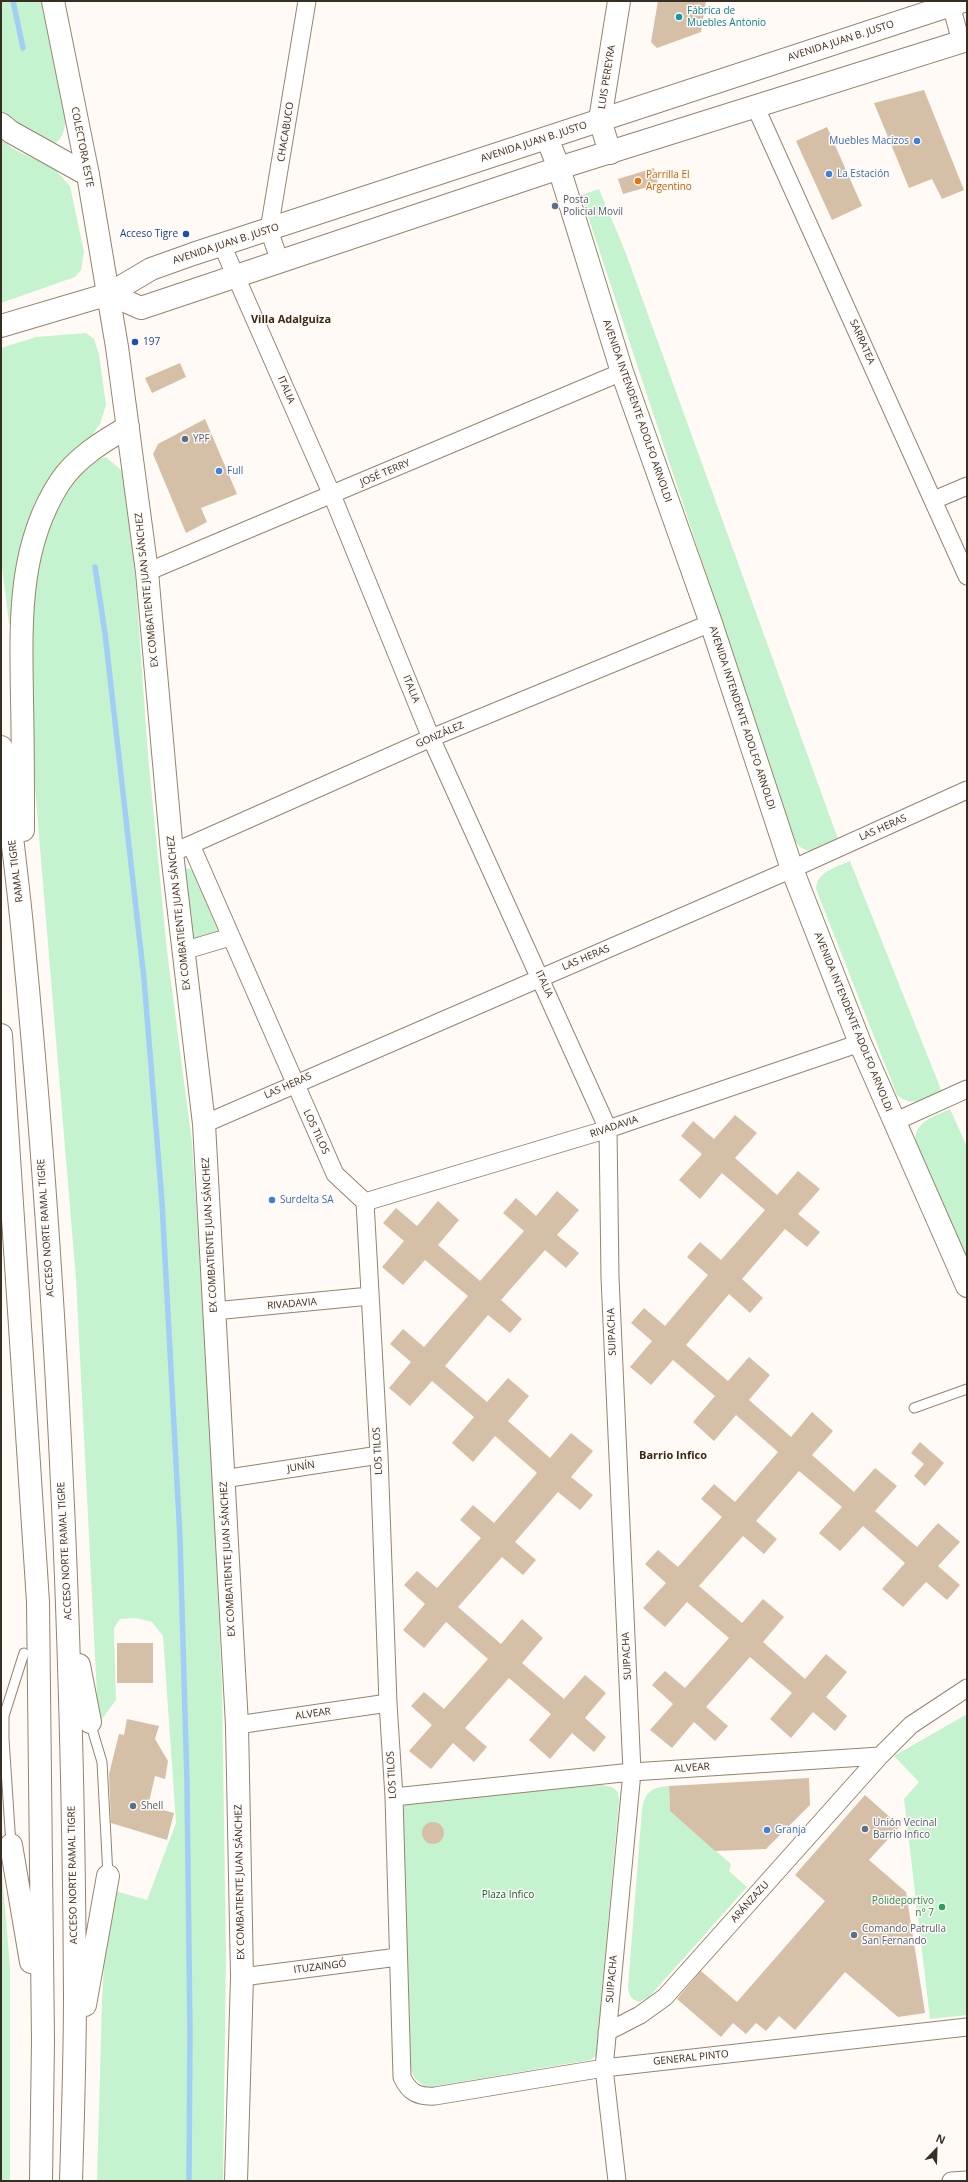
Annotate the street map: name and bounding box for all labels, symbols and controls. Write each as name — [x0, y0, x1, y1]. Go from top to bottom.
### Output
place label: Fábrica de Muebles Antonio — [687, 5, 766, 28]
marker: Fábrica de Muebles Antonio — [674, 12, 684, 22]
street label: AVENIDA JUAN B. JUSTO — [786, 18, 896, 64]
street label: LUIS PEREYRA — [596, 44, 618, 110]
street label: CHACABUCO — [275, 101, 297, 163]
street label: COLECTORA ESTE — [68, 106, 96, 188]
street label: AVENIDA JUAN B. JUSTO — [479, 119, 589, 165]
place label: Muebles Macizos — [829, 135, 909, 147]
marker: Muebles Macizos — [912, 136, 922, 146]
place label: La Estación — [837, 168, 889, 180]
place label: Parrilla El Argentino — [646, 169, 692, 192]
marker: La Estación — [824, 169, 834, 179]
marker: Parrilla El Argentino — [633, 176, 643, 186]
place label: Posta Policial Movil — [563, 194, 623, 218]
marker: Posta Policial Movil — [550, 201, 560, 211]
street label: AVENIDA JUAN B. JUSTO — [171, 221, 281, 267]
place label: Acceso Tigre — [120, 228, 178, 240]
marker: Acceso Tigre — [181, 229, 191, 239]
district label: Villa Adalguiza — [251, 313, 331, 327]
street label: AVENIDA INTENDENTE ADOLFO ARNOLDI — [600, 318, 674, 504]
street label: SARRATEA — [847, 318, 877, 366]
place label: 197 — [143, 336, 160, 348]
marker: 197 — [130, 337, 140, 347]
street label: ITALIA — [275, 374, 297, 406]
place label: YPF — [193, 433, 210, 445]
marker: YPF — [180, 434, 190, 444]
street label: JOSÉ TERRY — [358, 457, 412, 489]
place label: Full — [227, 465, 243, 477]
marker: Full — [214, 466, 224, 476]
street label: EX COMBATIENTE JUAN SÁNCHEZ — [133, 512, 161, 668]
street label: AVENIDA INTENDENTE ADOLFO ARNOLDI — [707, 625, 777, 811]
street label: ITALIA — [400, 673, 422, 705]
street label: GONZÁLEZ — [414, 719, 466, 751]
street label: LAS HERAS — [857, 812, 909, 844]
street label: EX COMBATIENTE JUAN SÁNCHEZ — [165, 835, 193, 991]
street label: RAMAL TIGRE — [6, 839, 26, 903]
street label: AVENIDA INTENDENTE ADOLFO ARNOLDI — [811, 931, 895, 1113]
street label: LAS HERAS — [560, 943, 612, 973]
street label: ITALIA — [533, 968, 555, 1000]
street label: LAS HERAS — [262, 1070, 314, 1102]
street label: LOS TILOS — [300, 1108, 332, 1156]
street label: RIVADAVIA — [588, 1114, 640, 1140]
street label: EX COMBATIENTE JUAN SÁNCHEZ — [200, 1157, 220, 1313]
street label: ACCESO NORTE RAMAL TIGRE — [35, 1159, 57, 1297]
place label: Surdelta SA — [280, 1194, 333, 1206]
marker: Surdelta SA — [267, 1195, 277, 1205]
street label: RIVADAVIA — [267, 1296, 317, 1312]
street label: SUIPACHA — [605, 1308, 619, 1356]
street label: LOS TILOS — [371, 1427, 385, 1475]
district label: Barrio Infico — [639, 1449, 707, 1463]
street label: JUNÍN — [286, 1459, 316, 1475]
street label: EX COMBATIENTE JUAN SÁNCHEZ — [218, 1481, 238, 1637]
street label: ACCESO NORTE RAMAL TIGRE — [55, 1482, 75, 1620]
street label: SUIPACHA — [620, 1632, 634, 1680]
street label: ALVEAR — [295, 1706, 331, 1722]
street label: LOS TILOS — [385, 1751, 399, 1799]
street label: ALVEAR — [674, 1761, 710, 1775]
place label: Shell — [141, 1800, 163, 1812]
marker: Shell — [128, 1801, 138, 1811]
street label: EX COMBATIENTE JUAN SÁNCHEZ — [233, 1804, 247, 1960]
street label: ACCESO NORTE RAMAL TIGRE — [66, 1806, 80, 1944]
place label: Unión Vecinal Barrio Infico — [873, 1817, 937, 1840]
place label: Granja — [775, 1824, 806, 1836]
marker: Unión Vecinal Barrio Infico — [860, 1824, 870, 1834]
marker: Granja — [762, 1825, 772, 1835]
street label: ARÁNZAZU — [728, 1879, 772, 1925]
park label: Plaza Infico — [482, 1889, 534, 1901]
place label: Polideportivo n° 7 — [872, 1895, 934, 1918]
marker: Polideportivo n° 7 — [937, 1902, 947, 1912]
place label: Comando Patrulla San Fernando — [862, 1923, 946, 1946]
marker: Comando Patrulla San Fernando — [849, 1930, 859, 1940]
street label: SUIPACHA — [604, 1955, 620, 2003]
street label: ITUZAINGÓ — [293, 1958, 347, 1976]
street label: GENERAL PINTO — [653, 2048, 729, 2068]
north arrow — [916, 2130, 956, 2170]
text: N — [934, 2130, 948, 2147]

